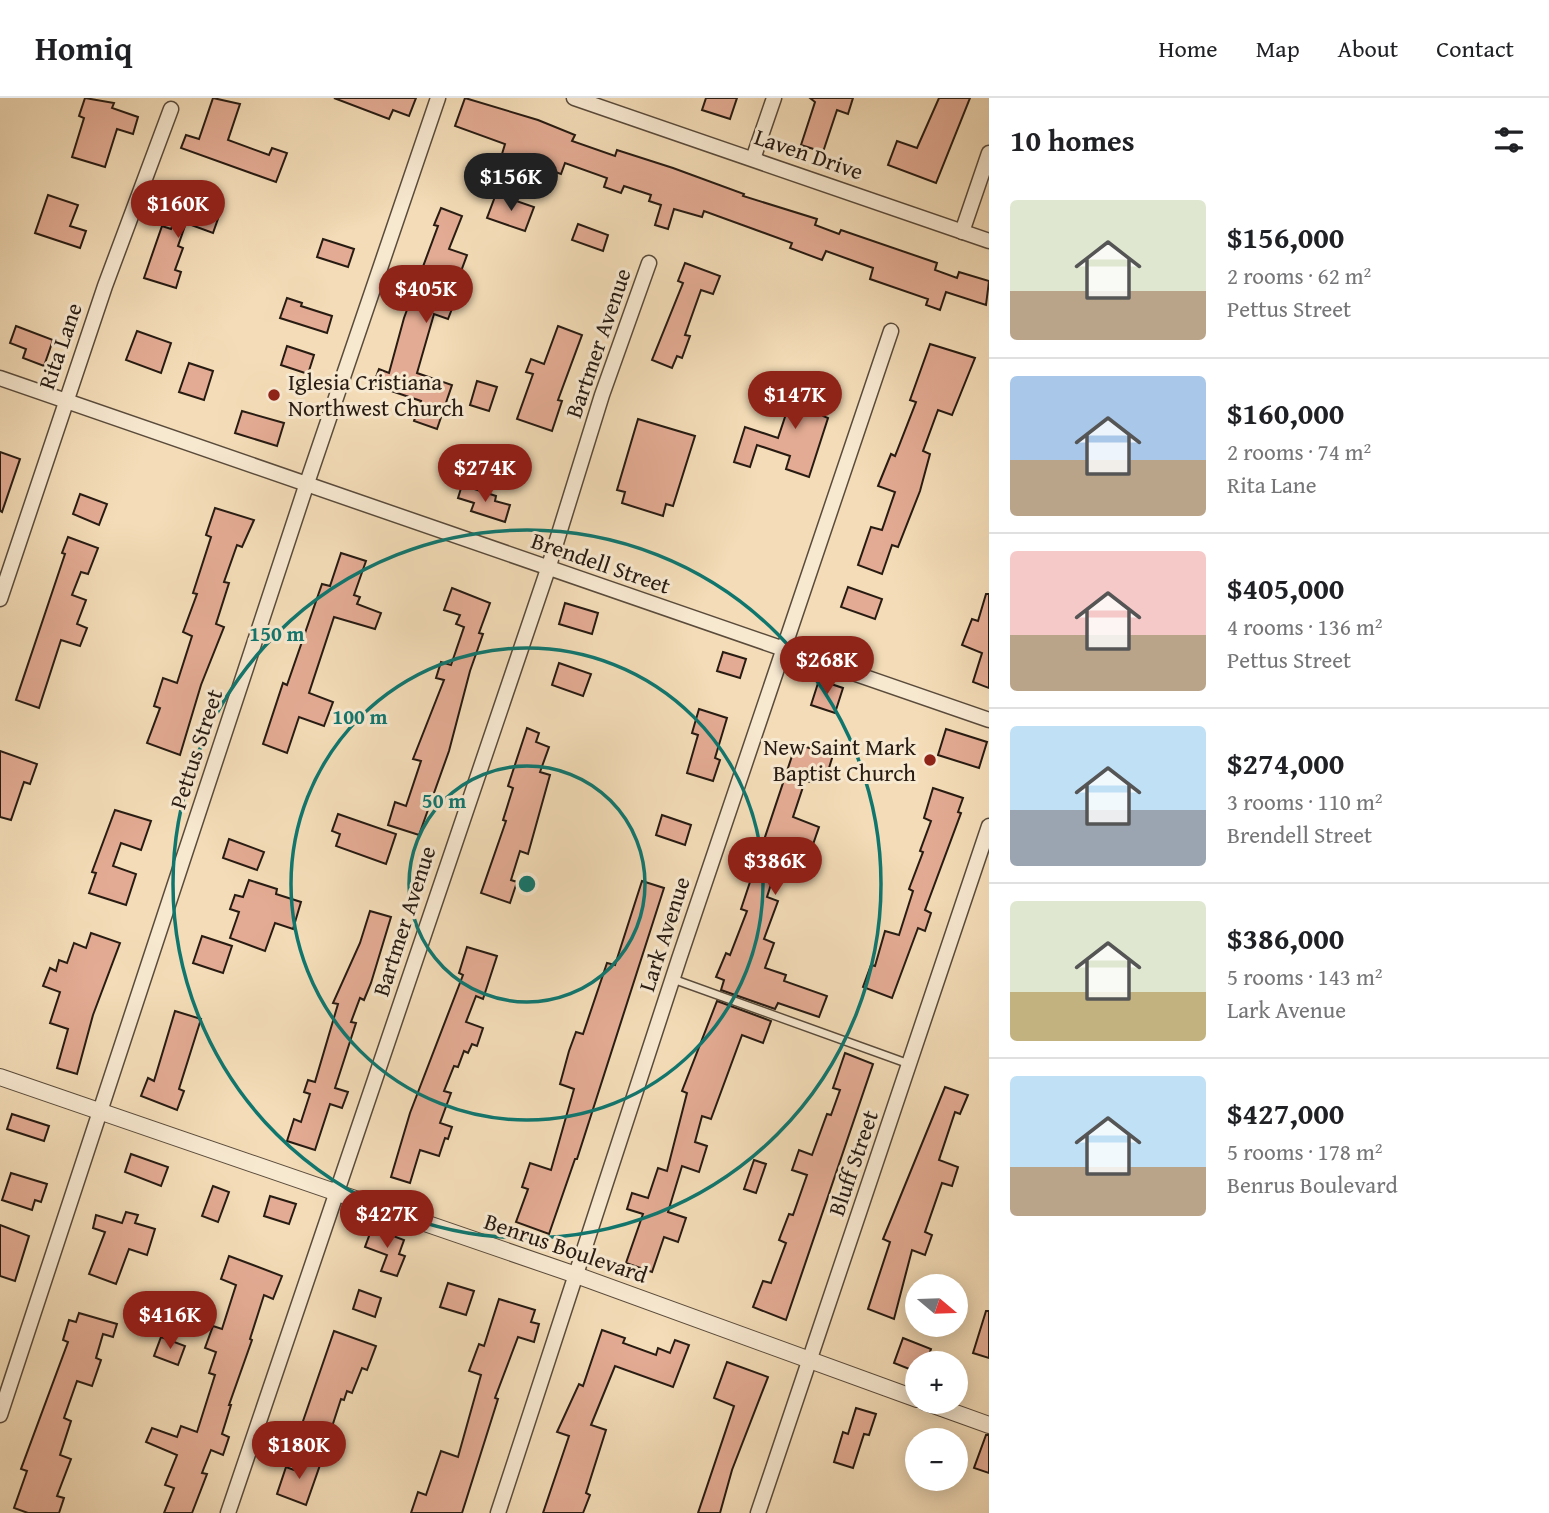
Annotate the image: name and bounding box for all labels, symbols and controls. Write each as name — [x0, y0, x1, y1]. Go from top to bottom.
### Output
text: Homiq — [35, 24, 132, 72]
text: Home — [1159, 31, 1218, 66]
text: Map — [1256, 31, 1300, 66]
text: About — [1338, 31, 1398, 66]
text: Contact — [1436, 31, 1514, 66]
text: 10 homes — [1010, 118, 1135, 162]
street label: Laven Drive — [750, 120, 868, 188]
icon: filters — [1490, 121, 1528, 159]
pin: $156K — [462, 153, 560, 213]
text: $156K — [480, 159, 542, 192]
pin: $160K — [129, 180, 227, 240]
text: $160K — [147, 186, 209, 219]
text: $156,000 — [1227, 215, 1344, 259]
icon: home — [1066, 228, 1150, 312]
text: 2 rooms · 62 m² — [1227, 259, 1371, 292]
street label: Bartmer Avenue — [556, 264, 639, 422]
pin: $405K — [377, 266, 475, 325]
text: $405K — [395, 271, 457, 304]
text: Pettus Street — [1227, 292, 1351, 325]
street label: Rita Lane — [29, 298, 90, 394]
place label: Iglesia Cristiana Northwest Church — [288, 365, 464, 424]
pin: $147K — [746, 372, 844, 431]
text: $147K — [764, 377, 826, 410]
marker: Iglesia Cristiana Northwest Church — [266, 387, 282, 403]
text: $160,000 — [1227, 391, 1344, 435]
icon: home — [1066, 404, 1150, 488]
text: 2 rooms · 74 m² — [1227, 435, 1371, 468]
pin: $274K — [436, 444, 534, 504]
text: $274K — [454, 450, 516, 483]
text: Rita Lane — [1227, 468, 1317, 501]
street label: Brendell Street — [527, 523, 675, 602]
text: $405,000 — [1227, 566, 1344, 610]
icon: home — [1066, 579, 1150, 663]
text: 4 rooms · 136 m² — [1227, 610, 1382, 643]
text: 150 m — [249, 618, 305, 649]
pin: $268K — [778, 636, 876, 696]
text: $268K — [796, 642, 858, 675]
text: Pettus Street — [1227, 643, 1351, 676]
street label: Pettus Street — [161, 685, 230, 813]
text: 100 m — [332, 701, 388, 732]
place label: New Saint Mark Baptist Church — [763, 730, 916, 789]
text: $274,000 — [1227, 741, 1344, 785]
marker: New Saint Mark Baptist Church — [922, 752, 938, 768]
icon: home — [1066, 754, 1150, 838]
text: 50 m — [422, 785, 466, 816]
text: 3 rooms · 110 m² — [1227, 785, 1382, 818]
text: Brendell Street — [1227, 818, 1372, 851]
pin: $386K — [726, 838, 824, 897]
street label: Bartmer Avenue — [364, 841, 443, 1000]
text: $386K — [744, 843, 806, 876]
centre of rings — [515, 872, 539, 896]
street label: Lark Avenue — [629, 872, 698, 996]
text: $386,000 — [1227, 916, 1344, 960]
icon: home — [1066, 929, 1150, 1013]
text: 5 rooms · 143 m² — [1227, 960, 1382, 993]
text: Lark Avenue — [1227, 993, 1346, 1026]
text: $427,000 — [1227, 1091, 1344, 1135]
icon: home — [1066, 1104, 1150, 1188]
street label: Bluff Street — [819, 1105, 886, 1220]
text: 5 rooms · 178 m² — [1227, 1135, 1382, 1168]
text: Benrus Boulevard — [1227, 1168, 1398, 1201]
pin: $427K — [338, 1190, 436, 1250]
text: $427K — [356, 1196, 418, 1229]
street label: Benrus Boulevard — [480, 1204, 653, 1291]
north arrow — [905, 1274, 968, 1337]
map controls — [905, 1274, 968, 1491]
pin: $416K — [121, 1292, 219, 1351]
text: $416K — [139, 1297, 201, 1330]
button: + — [905, 1351, 968, 1414]
pin: $180K — [250, 1422, 348, 1481]
text: $180K — [268, 1427, 330, 1460]
button: − — [905, 1428, 968, 1491]

